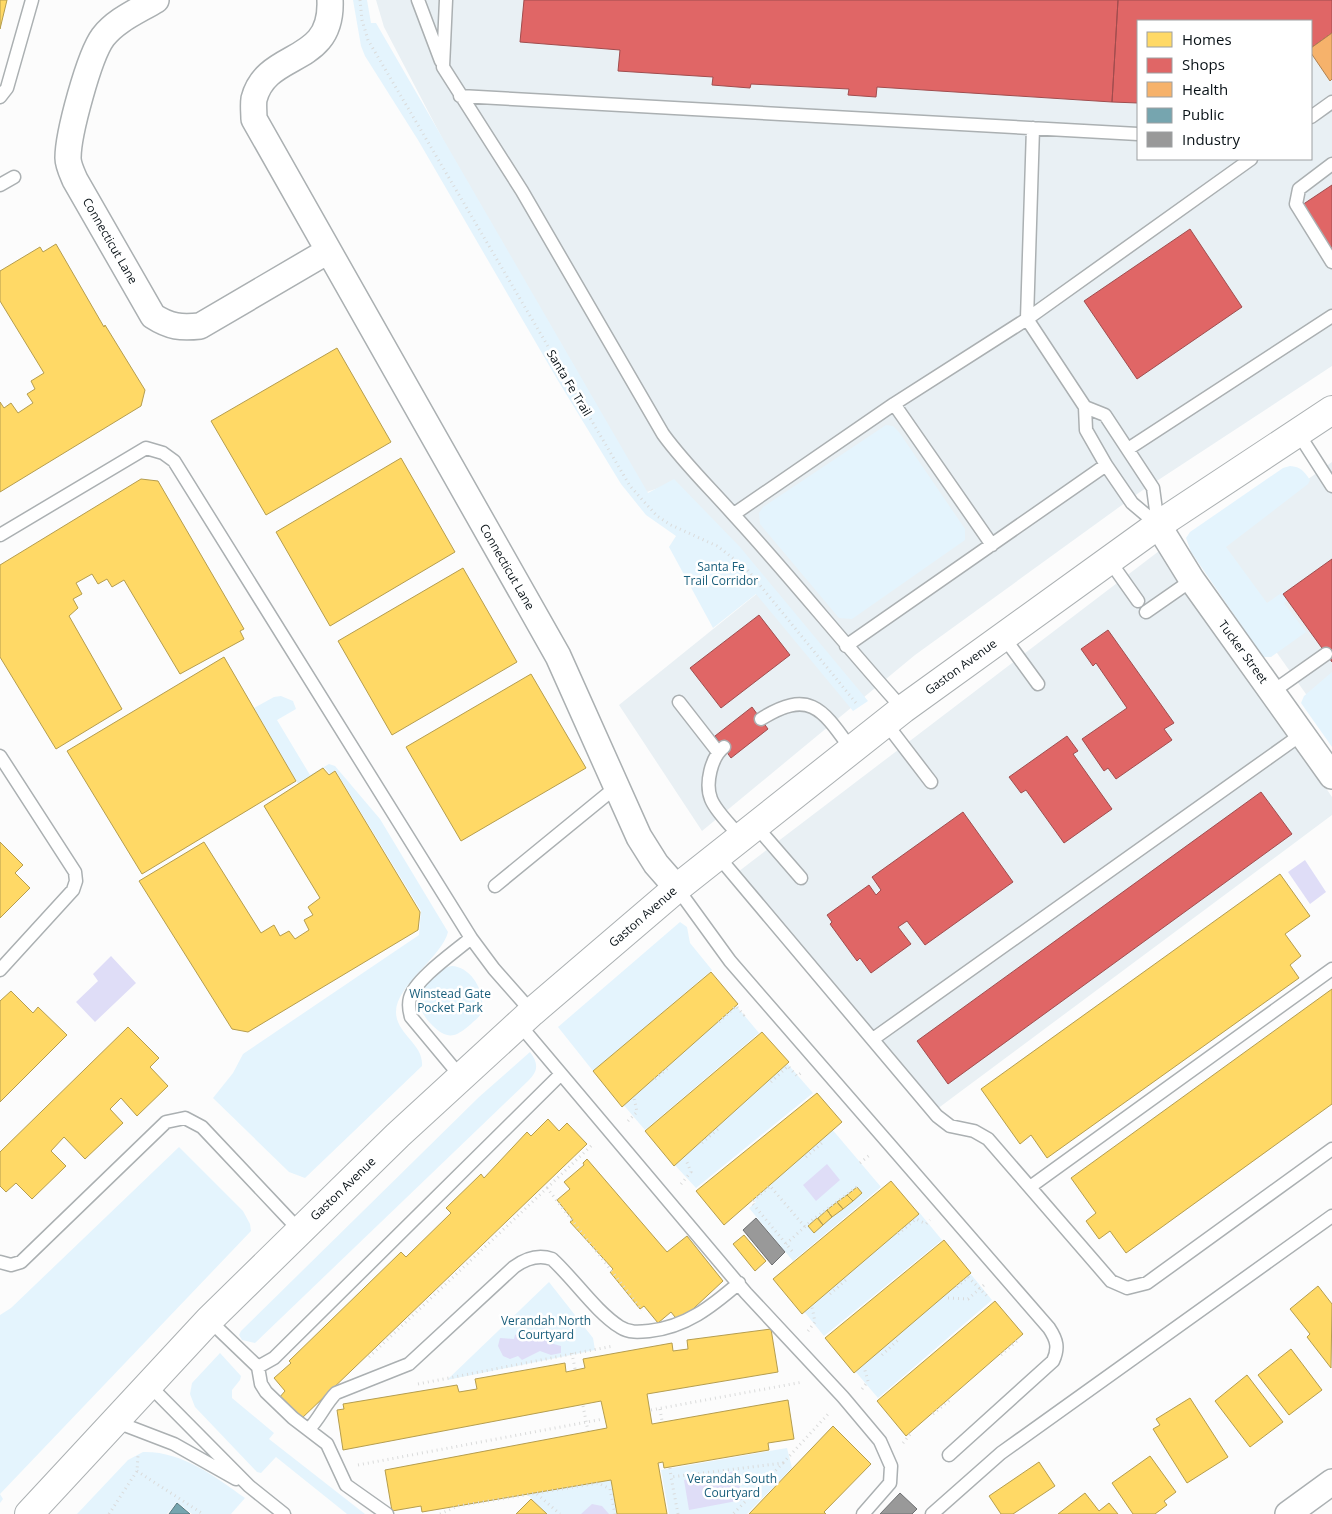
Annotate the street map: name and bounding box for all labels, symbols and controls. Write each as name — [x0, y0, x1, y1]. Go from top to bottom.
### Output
legend — [1137, 20, 1312, 160]
text: Homes — [1182, 29, 1232, 49]
text: Shops — [1182, 54, 1225, 74]
text: Health — [1182, 79, 1228, 99]
text: Public — [1182, 104, 1224, 124]
text: Industry — [1182, 129, 1240, 149]
street label: Connecticut Lane — [79, 195, 142, 287]
street label: Santa Fe Trail — [543, 346, 596, 419]
street label: Connecticut Lane — [476, 521, 539, 613]
park label: Santa Fe Trail Corridor — [684, 558, 758, 589]
street label: Tucker Street — [1215, 617, 1272, 687]
street label: Gaston Avenue — [921, 635, 1000, 698]
street label: Gaston Avenue — [605, 882, 680, 951]
park label: Winstead Gate Pocket Park — [409, 985, 491, 1016]
street label: Gaston Avenue — [306, 1153, 379, 1224]
park label: Verandah North Courtyard — [501, 1312, 591, 1343]
park label: Verandah South Courtyard — [687, 1470, 777, 1501]

